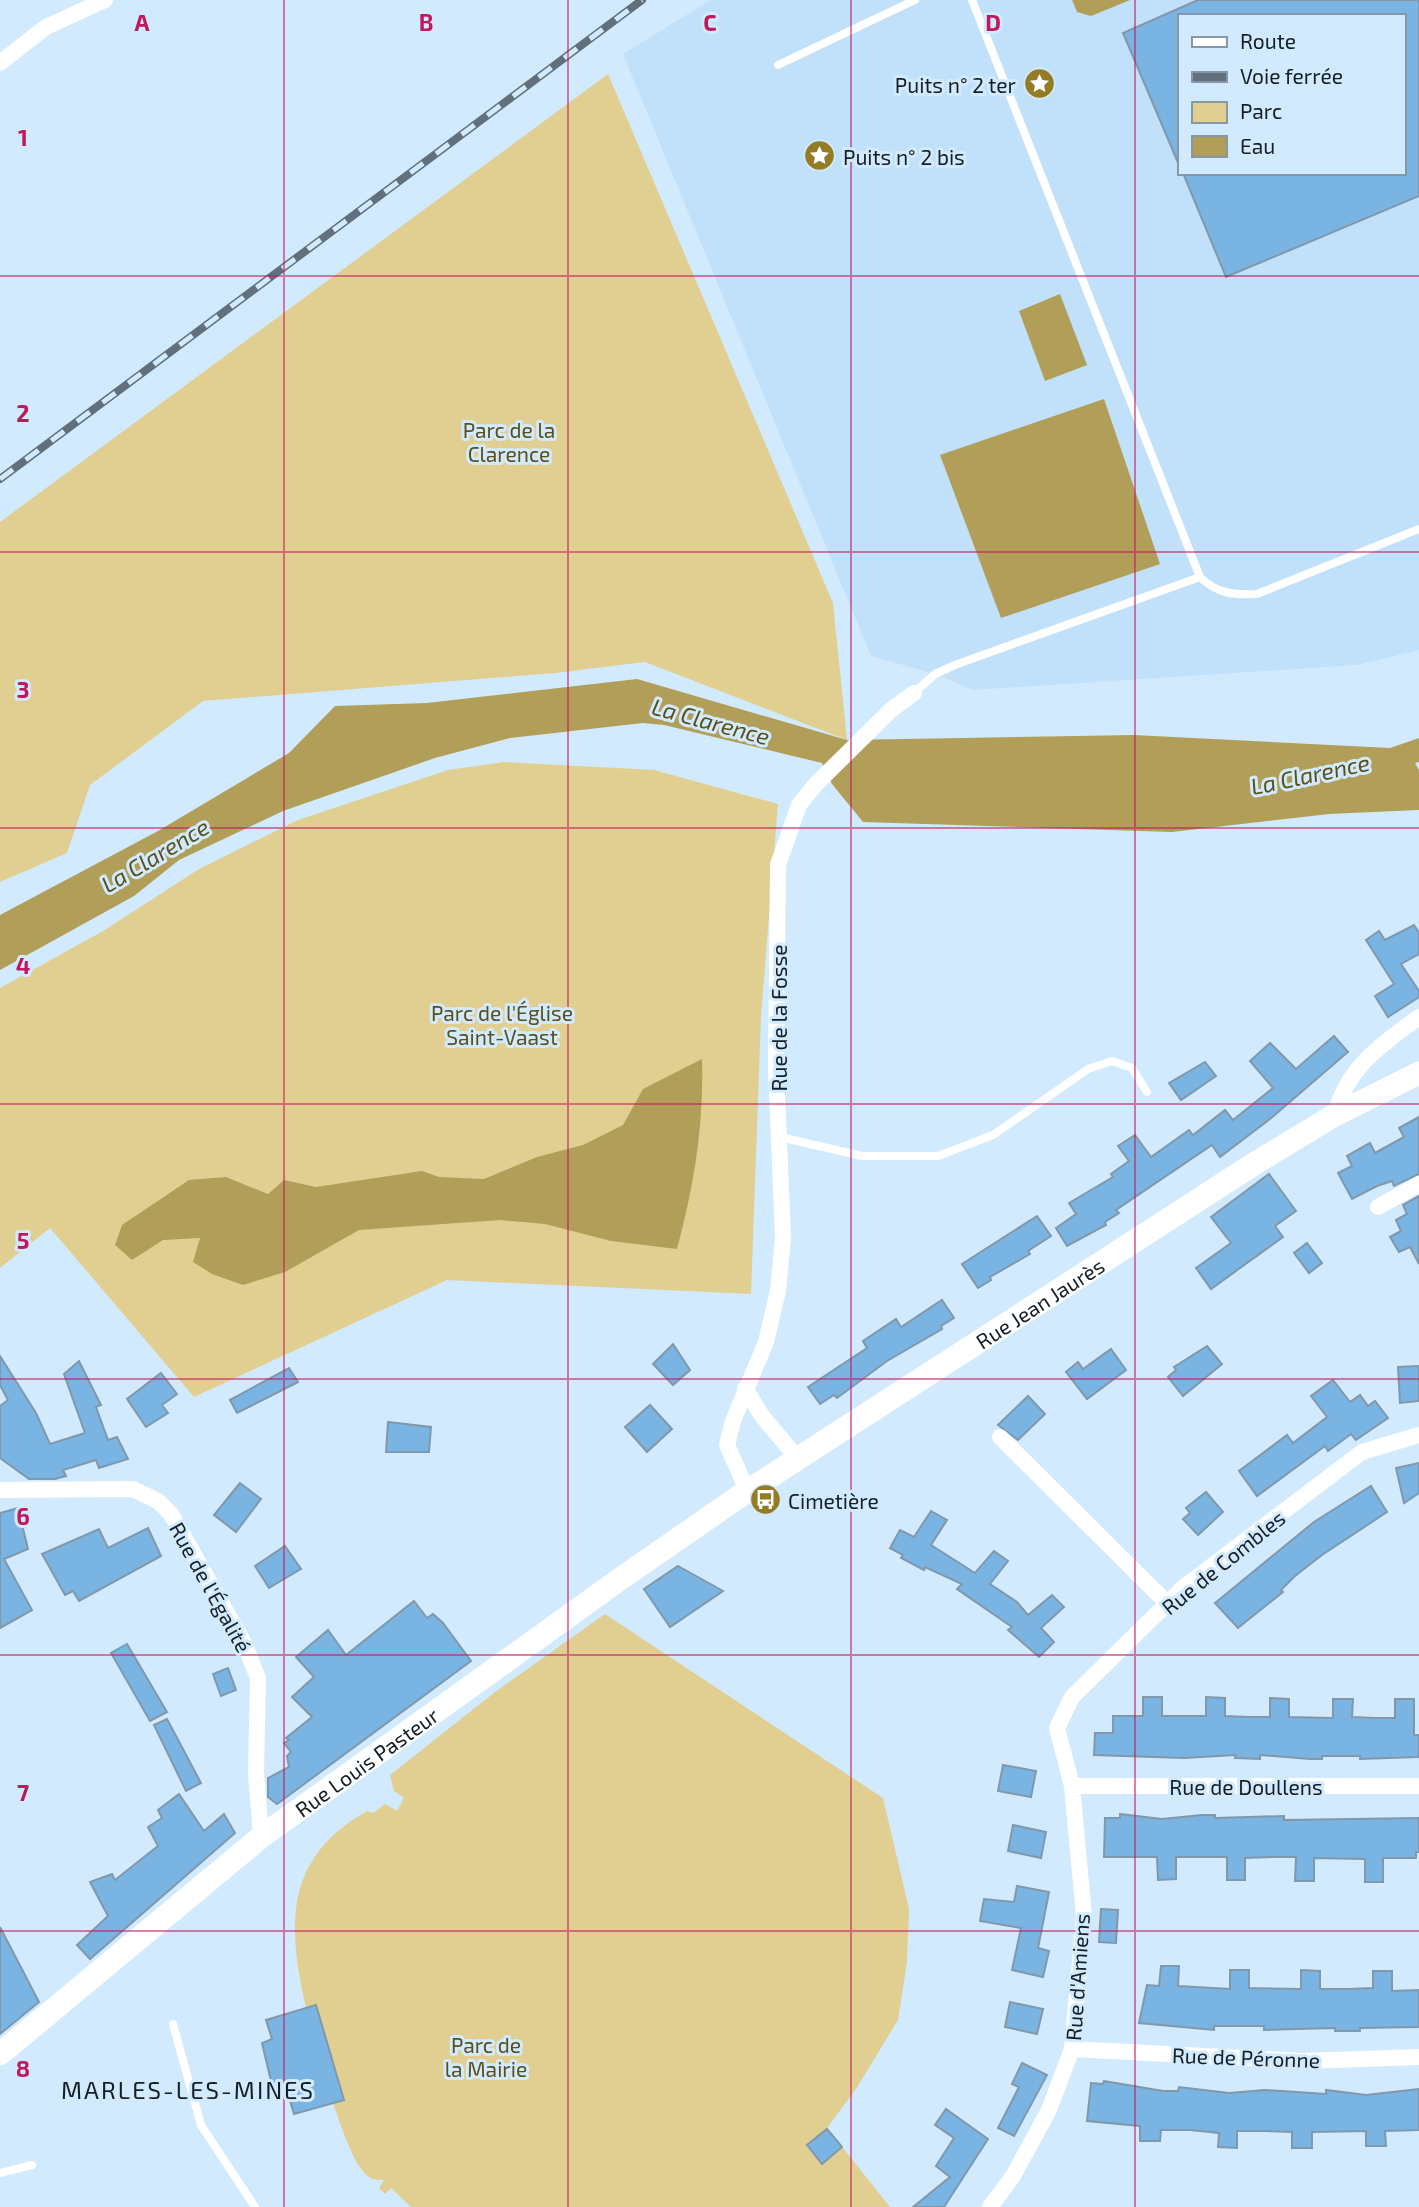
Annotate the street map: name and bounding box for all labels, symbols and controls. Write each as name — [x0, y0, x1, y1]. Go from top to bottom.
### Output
text: A — [134, 8, 150, 36]
text: B — [419, 8, 433, 36]
text: C — [703, 8, 717, 36]
text: D — [985, 8, 1001, 36]
legend — [1178, 14, 1405, 175]
text: Route — [1240, 28, 1296, 53]
text: Voie ferrée — [1240, 63, 1343, 88]
place icon: Puits n° 2 ter — [1022, 67, 1056, 101]
place label: Puits n° 2 ter — [895, 72, 1017, 97]
text: Parc — [1240, 98, 1282, 123]
text: 1 — [18, 123, 28, 151]
text: Eau — [1240, 133, 1275, 158]
place icon: Puits n° 2 bis — [803, 139, 837, 173]
place label: Puits n° 2 bis — [843, 144, 965, 169]
text: 2 — [16, 399, 30, 427]
park label: Parc de la Clarence — [463, 417, 555, 466]
text: 3 — [16, 675, 30, 703]
water label: La Clarence — [649, 692, 773, 750]
water label: La Clarence — [1248, 748, 1372, 800]
water label: La Clarence — [96, 812, 214, 898]
street label: Rue de la Fosse — [766, 945, 791, 1091]
text: 4 — [16, 951, 30, 979]
park label: Parc de l'Église Saint-Vaast — [431, 1000, 573, 1049]
text: 5 — [17, 1226, 29, 1254]
street label: Rue Jean Jaurès — [971, 1252, 1108, 1353]
bus stop icon: Cimetière — [748, 1483, 782, 1517]
place label: Cimetière — [788, 1488, 879, 1513]
text: 6 — [16, 1502, 30, 1530]
street label: Rue de Combles — [1156, 1505, 1290, 1619]
street label: Rue de l'Égalité — [165, 1518, 257, 1656]
street label: Rue Louis Pasteur — [290, 1701, 443, 1821]
street label: Rue de Doullens — [1169, 1774, 1323, 1799]
text: 7 — [17, 1778, 29, 1806]
street label: Rue d'Amiens — [1060, 1913, 1094, 2041]
park label: Parc de la Mairie — [445, 2032, 527, 2081]
street label: Rue de Péronne — [1172, 2042, 1320, 2072]
text: 8 — [16, 2054, 30, 2082]
district label: MARLES-LES-MINES — [61, 2075, 315, 2104]

